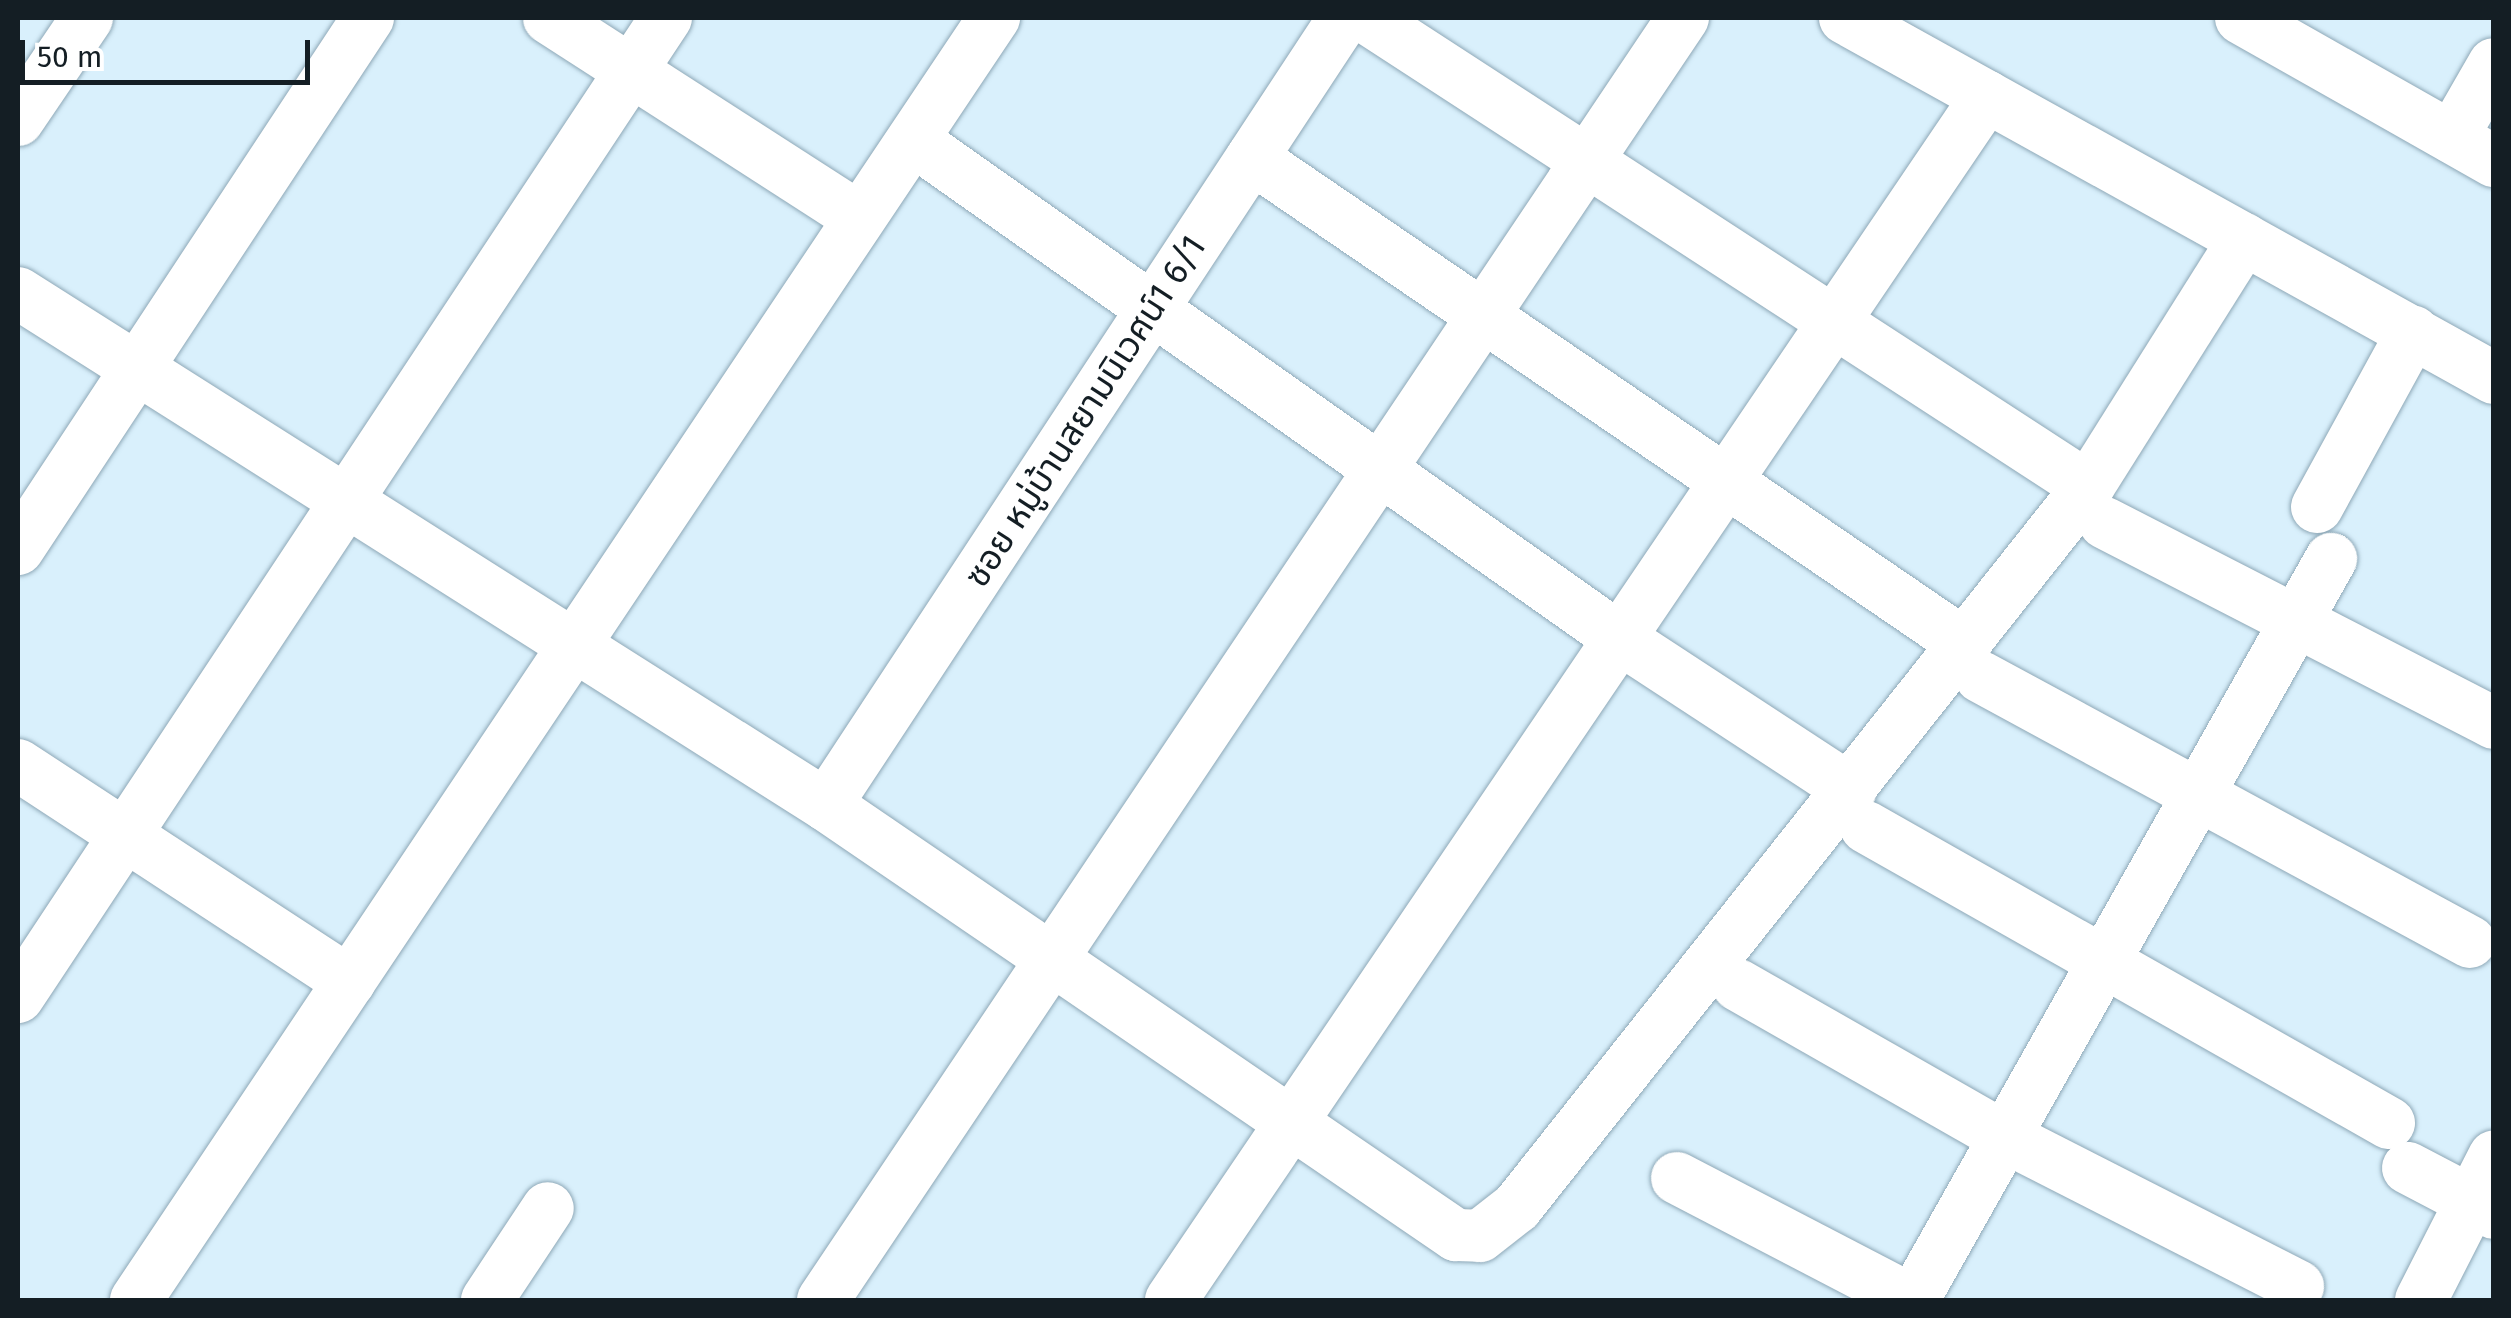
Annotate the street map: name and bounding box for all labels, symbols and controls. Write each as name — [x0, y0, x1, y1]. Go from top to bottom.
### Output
scale bar — [25, 20, 315, 82]
text: 50 m — [37, 39, 102, 75]
street label: ซอย หมู่บ้านสยามนิเวศน์1 6/1 — [956, 227, 1214, 595]

